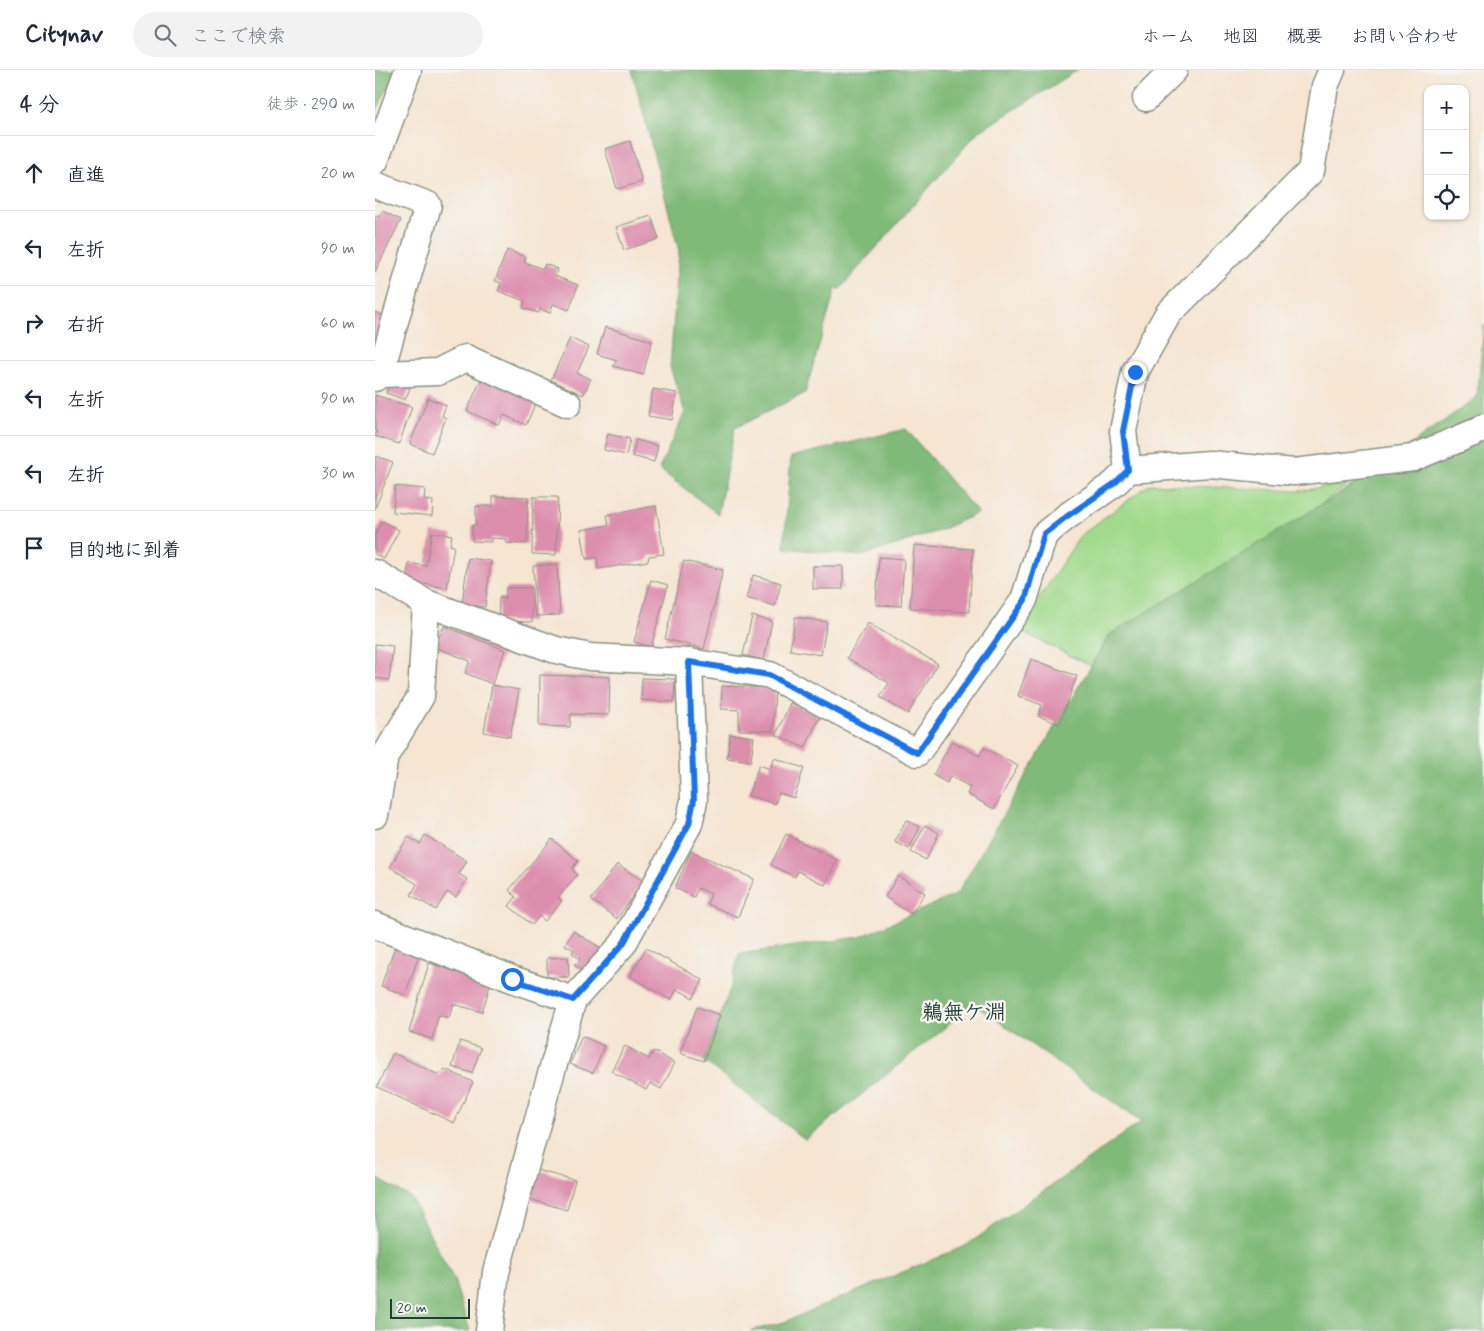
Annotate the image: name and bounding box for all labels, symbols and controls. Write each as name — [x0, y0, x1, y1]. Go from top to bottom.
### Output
search box — [133, 12, 483, 57]
text: Citynav — [25, 19, 103, 50]
icon: search — [151, 21, 179, 49]
text: ここで検索 — [191, 24, 286, 49]
text: ホーム — [1142, 25, 1195, 49]
text: 地図 — [1223, 25, 1259, 49]
text: 概要 — [1287, 25, 1323, 49]
text: お問い合わせ — [1351, 25, 1459, 49]
map controls — [1424, 85, 1469, 220]
button: + — [1424, 85, 1469, 130]
text: 4 分 — [20, 91, 59, 119]
text: 徒歩 · 290 m — [267, 94, 355, 115]
button: − — [1424, 130, 1469, 175]
icon: ahead — [20, 159, 48, 187]
text: 直進 — [67, 163, 105, 188]
text: 20 m — [321, 163, 355, 184]
button: locate — [1424, 175, 1469, 220]
icon: left — [20, 234, 48, 262]
text: 左折 — [67, 238, 105, 263]
text: 90 m — [321, 238, 355, 259]
icon: right — [20, 309, 48, 337]
text: 右折 — [67, 313, 105, 338]
text: 60 m — [321, 313, 355, 334]
route end — [1124, 361, 1147, 384]
icon: left — [20, 384, 48, 412]
text: 左折 — [67, 388, 105, 413]
text: 90 m — [321, 388, 355, 409]
icon: left — [20, 459, 48, 487]
text: 左折 — [67, 463, 105, 488]
text: 30 m — [322, 463, 355, 484]
icon: arrive — [20, 534, 48, 562]
text: 目的地に到着 — [67, 538, 181, 563]
route start — [501, 968, 524, 991]
district label: 鵜無ケ淵 — [922, 999, 1006, 1027]
scale bar — [390, 1296, 470, 1319]
text: 20 m — [397, 1299, 427, 1317]

